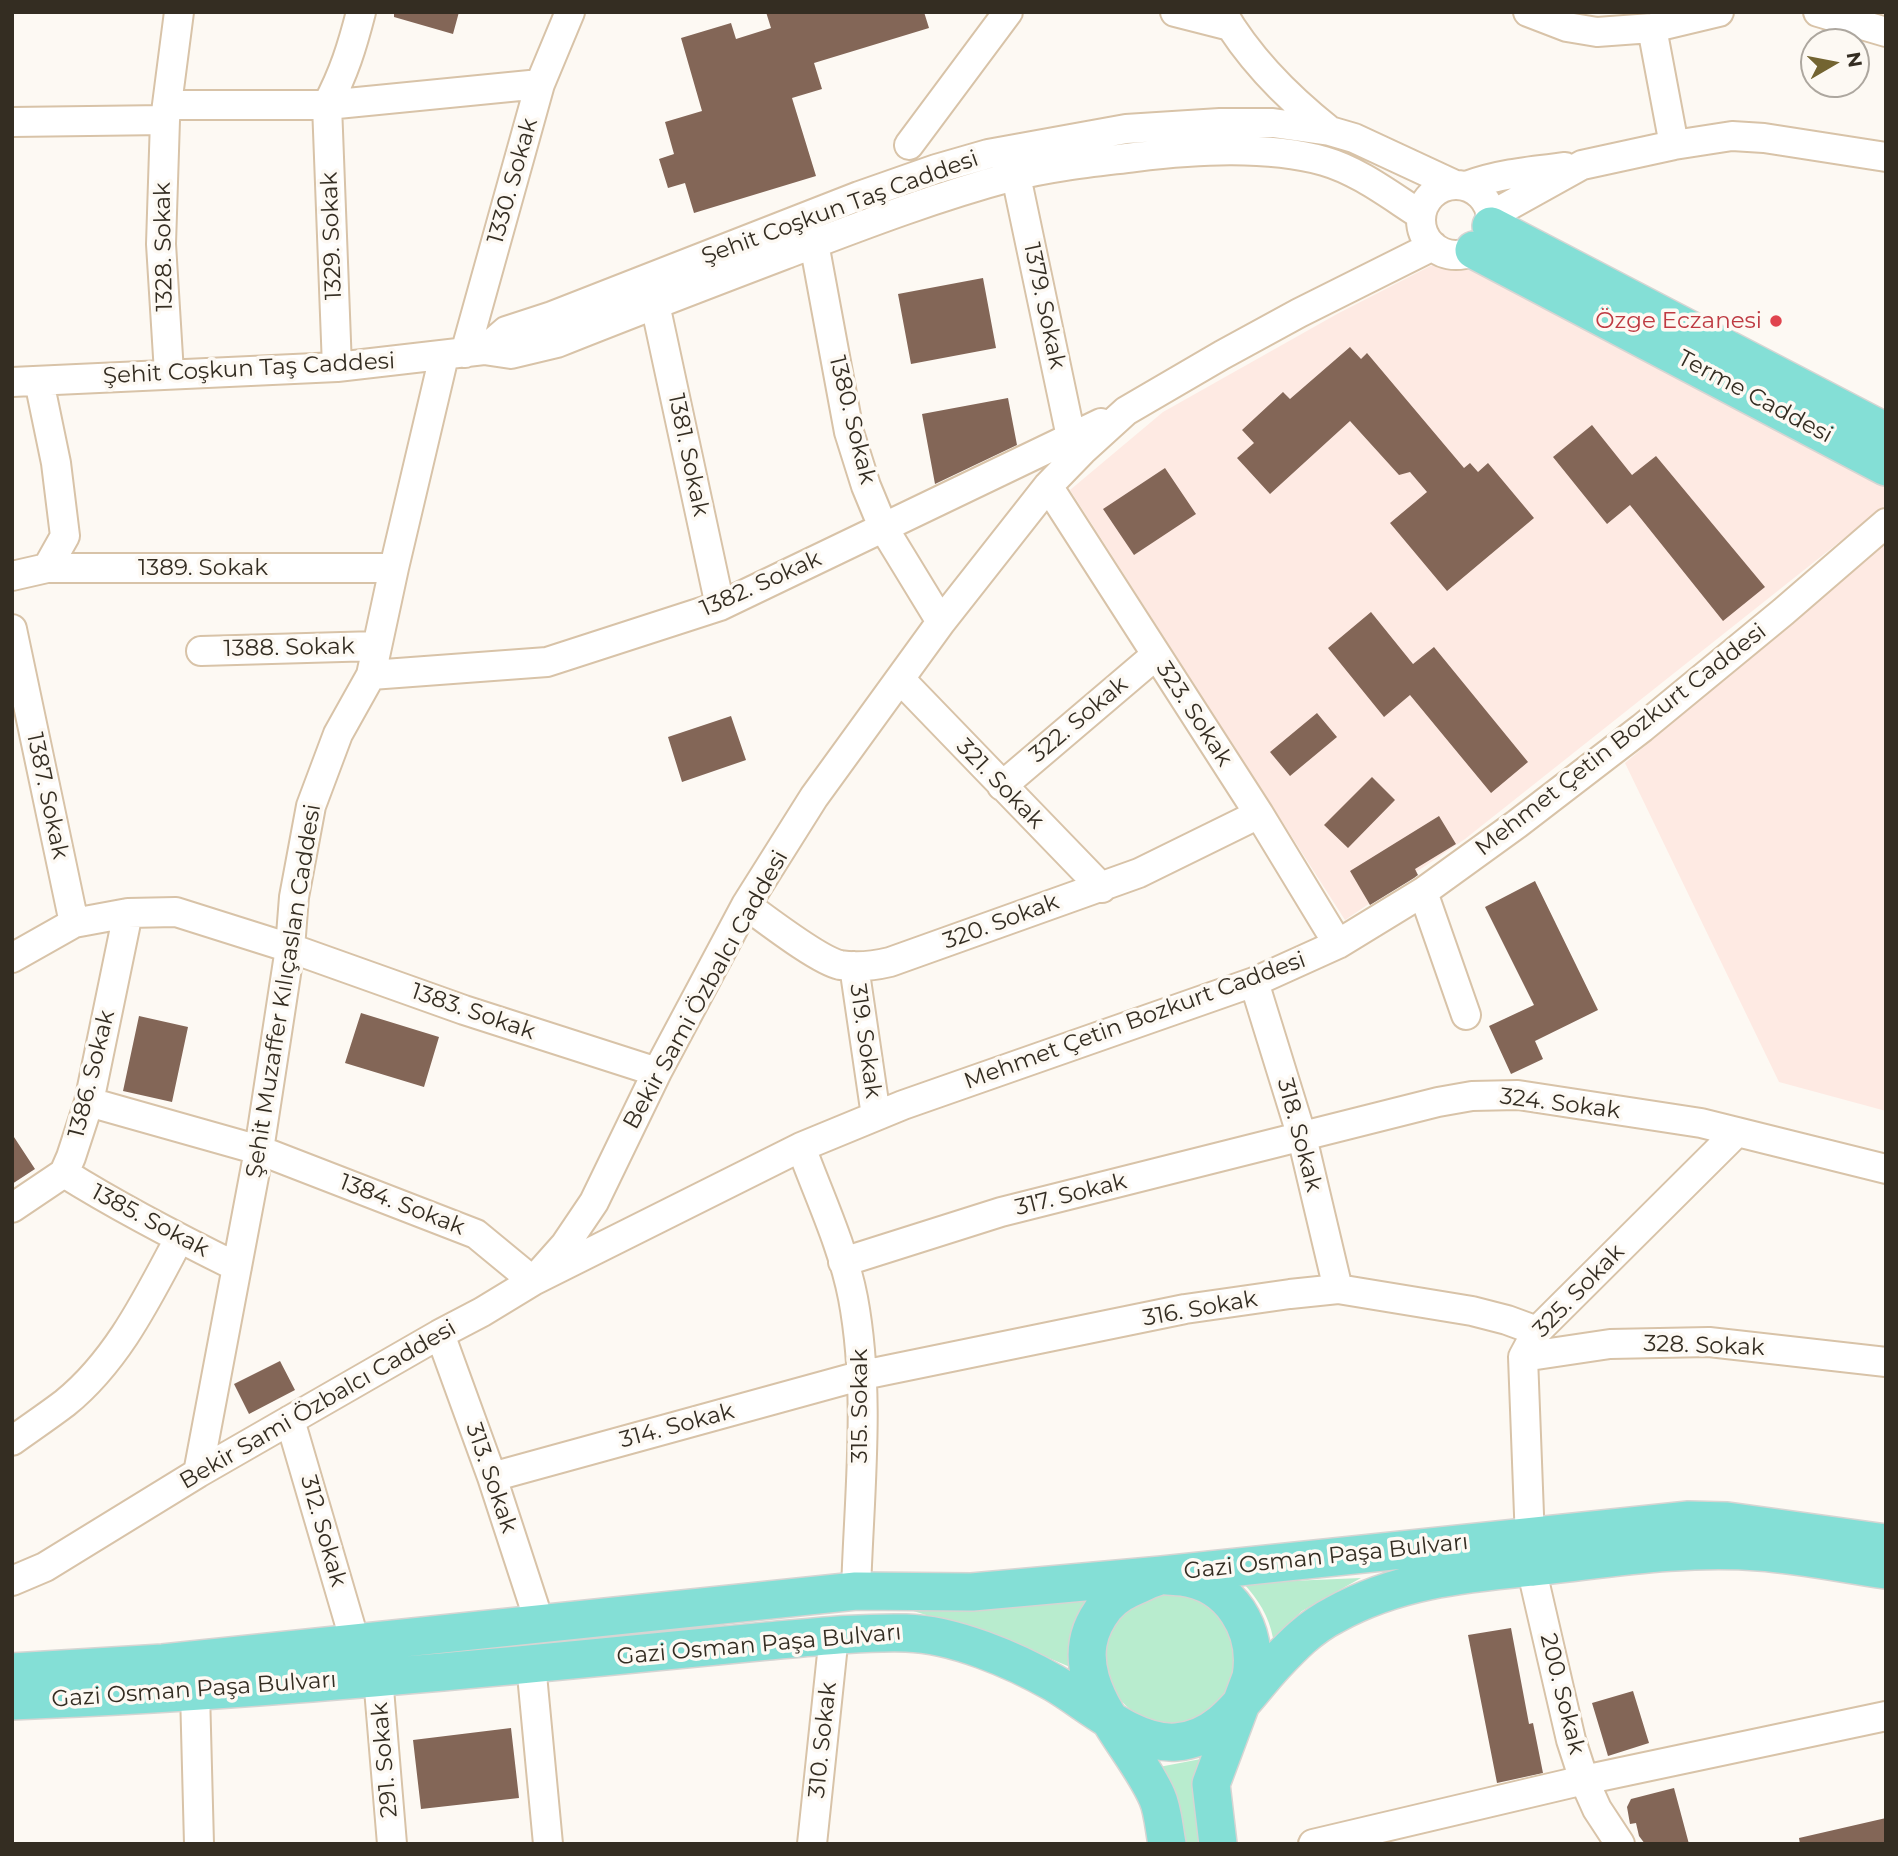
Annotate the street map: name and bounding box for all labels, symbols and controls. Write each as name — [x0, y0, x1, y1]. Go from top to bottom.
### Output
north arrow — [1800, 28, 1870, 98]
text: N — [1842, 50, 1867, 69]
street label: 1330. Sokak — [482, 115, 544, 247]
street label: Şehit Coşkun Taş Caddesi — [698, 145, 982, 271]
street label: 1329. Sokak — [316, 171, 348, 301]
street label: 1328. Sokak — [149, 182, 179, 312]
street label: 1379. Sokak — [1017, 240, 1071, 372]
place label: Özge Eczanesi — [1595, 307, 1762, 335]
marker: Özge Eczanesi — [1768, 313, 1784, 329]
street label: Terme Caddesi — [1673, 345, 1837, 449]
street label: Şehit Coşkun Taş Caddesi — [102, 348, 396, 390]
street label: 1380. Sokak — [823, 353, 881, 487]
street label: 1381. Sokak — [662, 391, 714, 519]
street label: 1382. Sokak — [696, 545, 826, 623]
street label: 1389. Sokak — [138, 554, 268, 582]
street label: Mehmet Çetin Bozkurt Caddesi — [1470, 618, 1772, 862]
street label: 1388. Sokak — [223, 633, 355, 663]
street label: 323. Sokak — [1150, 656, 1238, 772]
street label: 322. Sokak — [1024, 671, 1134, 769]
street label: 1387. Sokak — [20, 730, 74, 862]
street label: 321. Sokak — [950, 733, 1050, 835]
street label: Şehit Muzaffer Kılıçaslan Caddesi — [241, 802, 327, 1180]
street label: Bekir Sami Özbalcı Caddesi — [618, 846, 794, 1134]
street label: 320. Sokak — [939, 888, 1063, 956]
street label: Mehmet Çetin Bozkurt Caddesi — [961, 946, 1309, 1096]
street label: 1383. Sokak — [407, 978, 539, 1046]
street label: 319. Sokak — [843, 982, 887, 1100]
street label: 1386. Sokak — [63, 1007, 121, 1141]
street label: 318. Sokak — [1271, 1075, 1327, 1195]
street label: 324. Sokak — [1498, 1083, 1622, 1125]
street label: 1384. Sokak — [335, 1168, 469, 1242]
street label: 317. Sokak — [1012, 1168, 1130, 1222]
street label: 1385. Sokak — [86, 1178, 214, 1264]
street label: 325. Sokak — [1528, 1239, 1630, 1343]
street label: 316. Sokak — [1141, 1285, 1259, 1333]
street label: Bekir Sami Özbalcı Caddesi — [175, 1314, 461, 1496]
street label: 328. Sokak — [1643, 1330, 1765, 1362]
street label: 315. Sokak — [846, 1349, 874, 1463]
street label: 314. Sokak — [617, 1397, 737, 1455]
street label: 313. Sokak — [459, 1419, 523, 1537]
street label: 312. Sokak — [294, 1472, 352, 1590]
street label: Gazi Osman Paşa Bulvarı — [1182, 1528, 1470, 1586]
street label: Gazi Osman Paşa Bulvarı — [615, 1619, 903, 1671]
street label: 200. Sokak — [1534, 1631, 1590, 1757]
street label: Gazi Osman Paşa Bulvarı — [51, 1666, 337, 1714]
street label: 310. Sokak — [803, 1681, 843, 1799]
street label: 291. Sokak — [366, 1701, 404, 1819]

